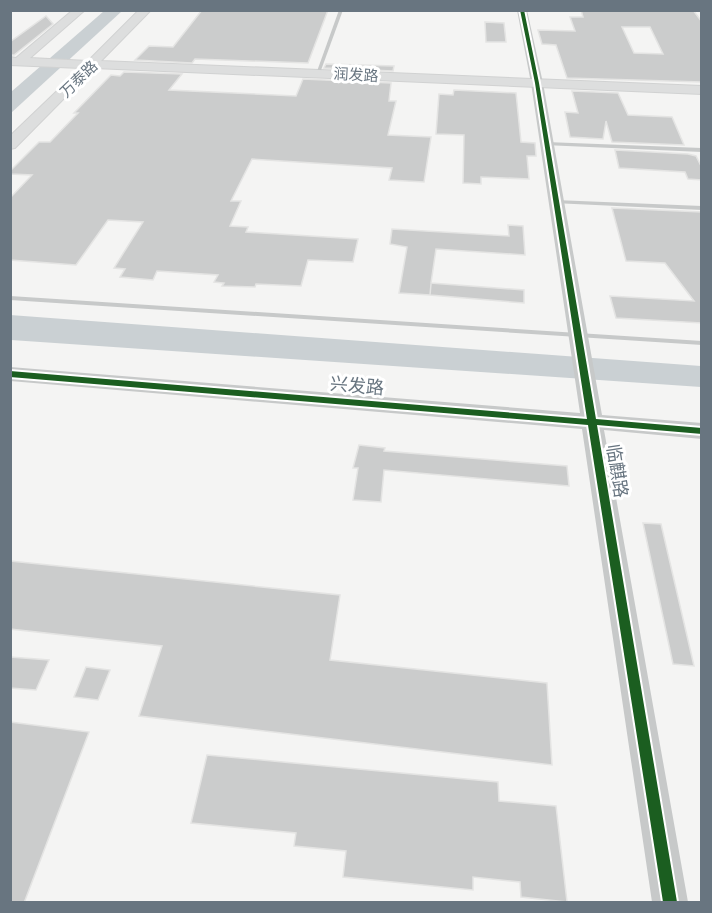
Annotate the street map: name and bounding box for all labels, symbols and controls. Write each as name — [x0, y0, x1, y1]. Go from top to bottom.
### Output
street label: 万泰路 — [56, 56, 101, 100]
street label: 润发路 — [333, 64, 379, 84]
street label: 兴发路 — [329, 372, 385, 398]
street label: 临麒路 — [603, 442, 633, 499]

